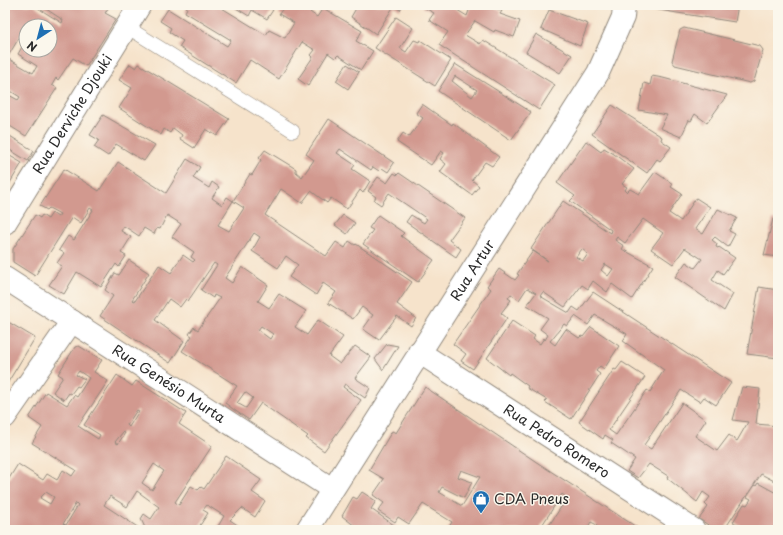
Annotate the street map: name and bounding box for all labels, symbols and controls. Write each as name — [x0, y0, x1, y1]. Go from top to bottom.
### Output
north arrow — [18, 18, 58, 58]
text: N — [23, 37, 40, 56]
street label: Rua Derviche Djouki — [27, 50, 117, 178]
street label: Rua Artur — [445, 235, 500, 305]
street label: Rua Genésio Murta — [108, 339, 230, 428]
street label: Rua Pedro Romero — [500, 398, 614, 483]
place label: CDA Pneus — [494, 488, 569, 509]
shop icon: CDA Pneus — [471, 489, 491, 514]

